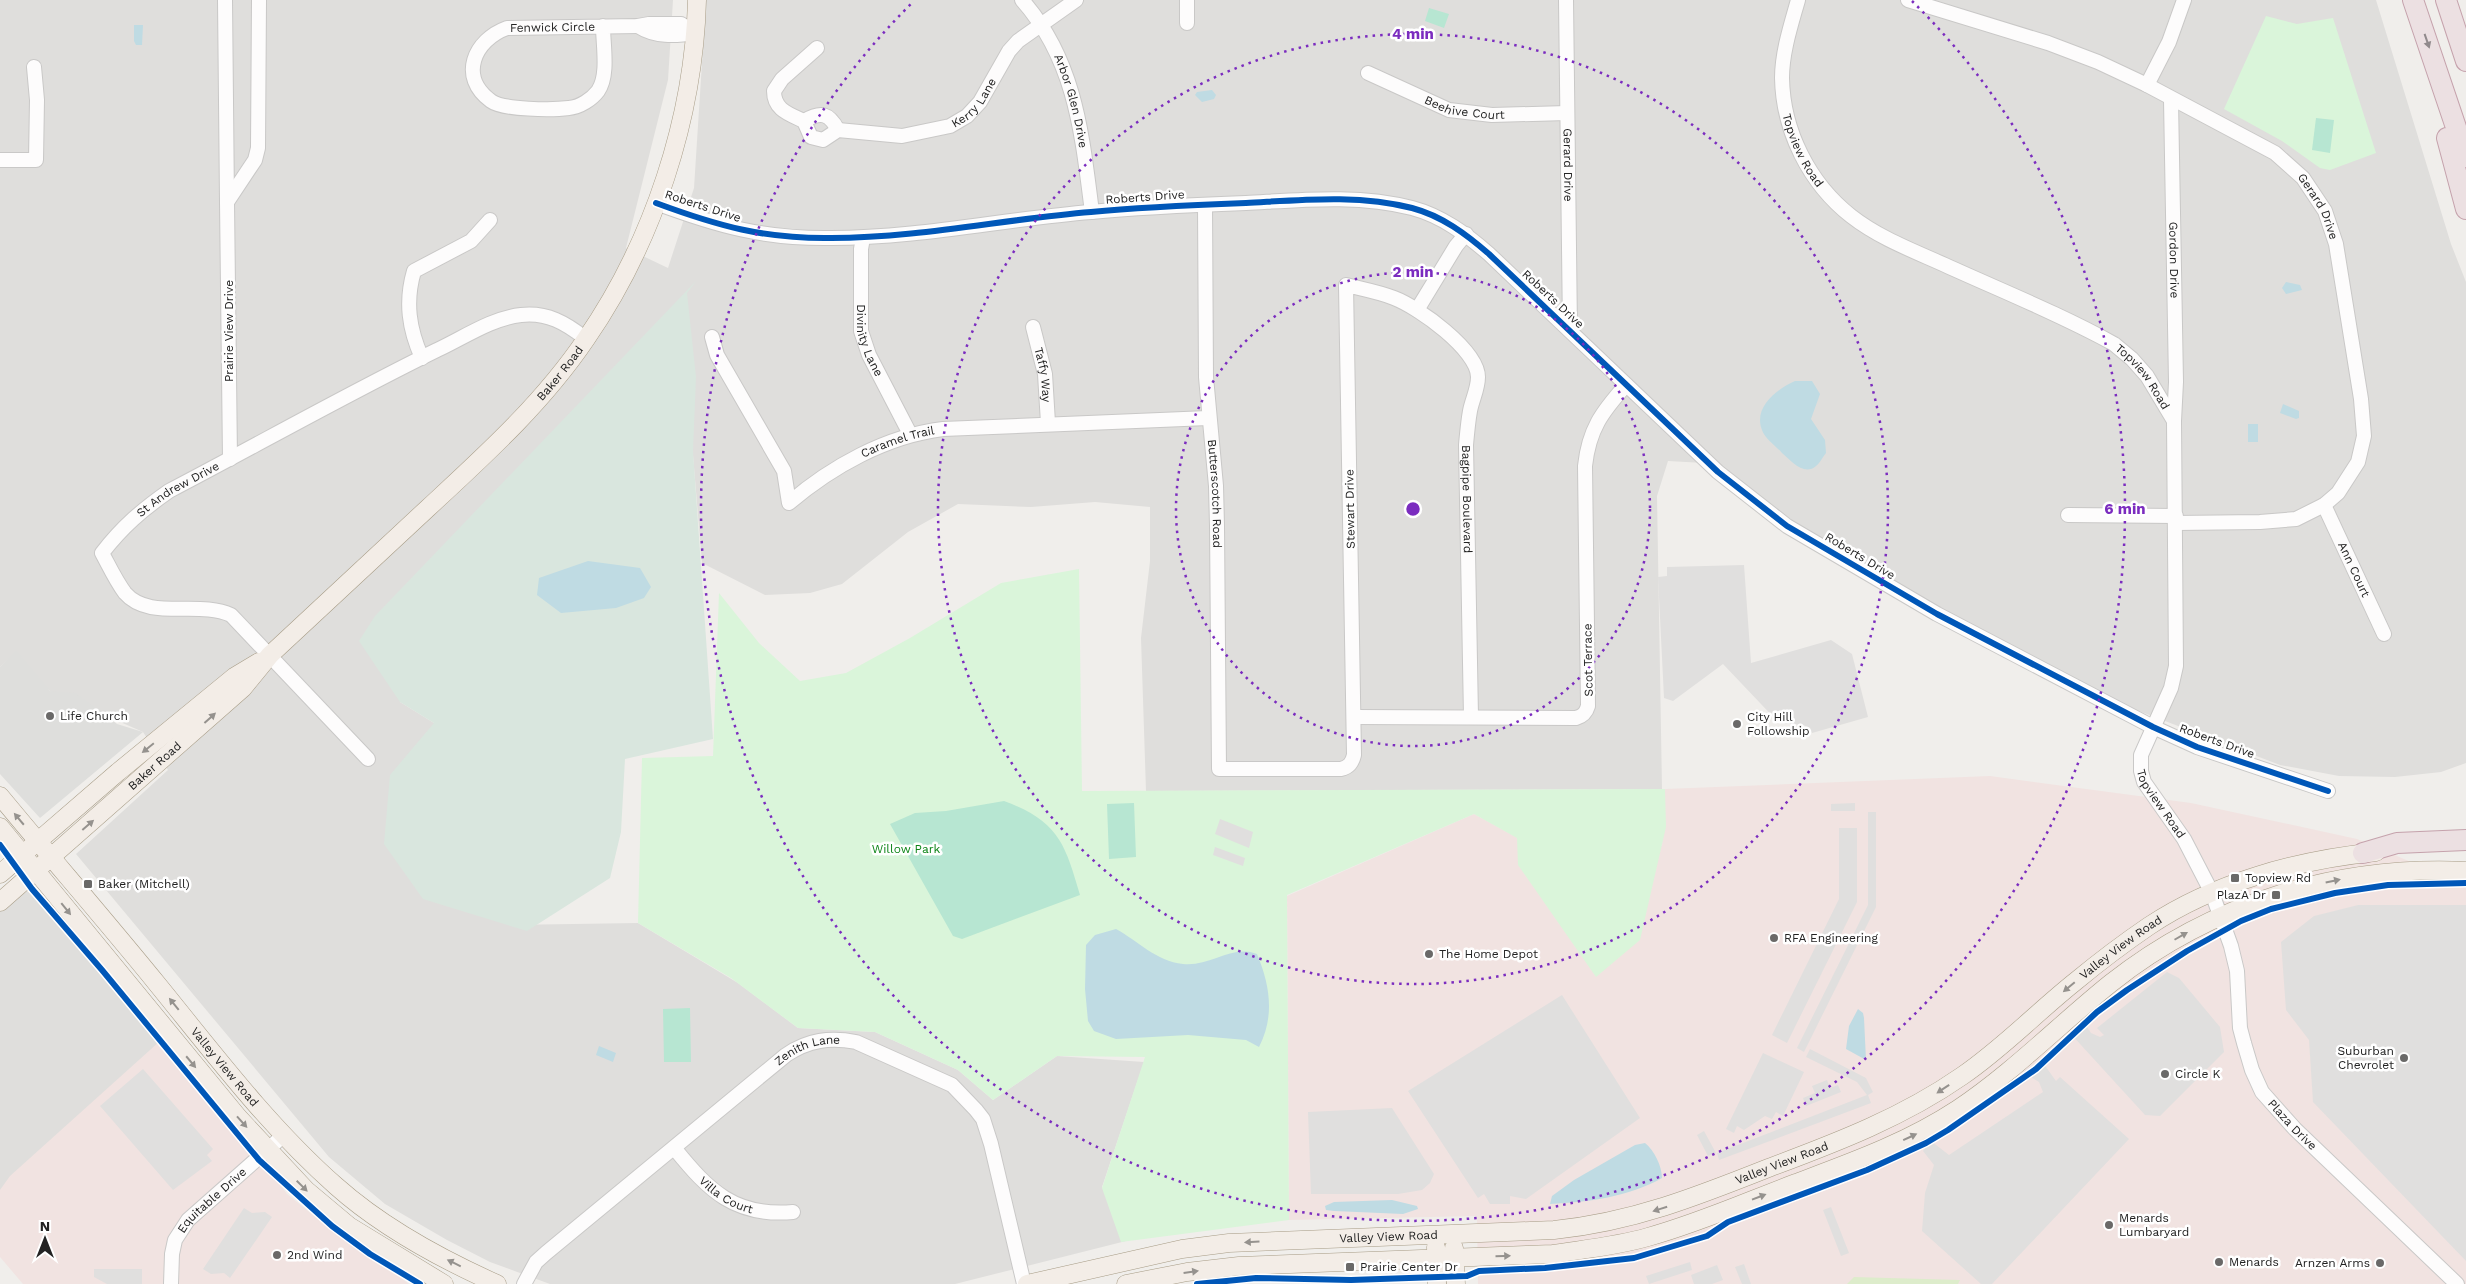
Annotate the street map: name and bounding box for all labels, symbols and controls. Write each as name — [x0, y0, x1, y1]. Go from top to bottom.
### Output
street label: Fenwick Circle — [510, 20, 595, 35]
text: 4 min — [1392, 25, 1434, 43]
one-way arrow — [2423, 34, 2431, 49]
street label: Arbor Glen Drive — [1051, 52, 1090, 149]
street label: Kerry Lane — [949, 76, 999, 131]
street label: Beehive Court — [1422, 93, 1505, 122]
street label: Topview Road — [1780, 112, 1826, 190]
street label: Gerard Drive — [1561, 128, 1575, 202]
street label: Gerard Drive — [2295, 171, 2341, 241]
street label: Roberts Drive — [663, 187, 743, 225]
street label: Roberts Drive — [1105, 187, 1185, 207]
street label: Gordon Drive — [2166, 221, 2182, 299]
text: 2 min — [1392, 263, 1434, 281]
street label: Roberts Drive — [1519, 267, 1587, 331]
street label: Prairie View Drive — [222, 280, 236, 382]
street label: Divinity Lane — [854, 304, 886, 379]
street label: Topview Road — [2113, 341, 2173, 412]
street label: Baker Road — [534, 343, 586, 404]
street label: Taffy Way — [1031, 346, 1054, 403]
street label: Caramel Trail — [859, 423, 936, 461]
street label: Butterscotch Road — [1205, 439, 1224, 548]
street label: Bagpipe Boulevard — [1459, 445, 1475, 553]
street label: St Andrew Drive — [134, 459, 222, 520]
street label: Stewart Drive — [1342, 469, 1358, 549]
centre of rings — [1404, 500, 1422, 518]
text: 6 min — [2104, 500, 2146, 518]
street label: Roberts Drive — [1822, 530, 1898, 582]
street label: Ann Court — [2335, 540, 2373, 599]
street label: Scot Terrace — [1580, 623, 1596, 697]
place label: Life Church — [60, 709, 128, 723]
marker: Life Church — [44, 710, 56, 722]
place label: City Hill Followship — [1747, 710, 1810, 738]
one-way arrow — [204, 712, 217, 723]
marker: City Hill Followship — [1731, 718, 1743, 730]
street label: Roberts Drive — [2177, 721, 2257, 761]
street label: Baker Road — [125, 739, 184, 793]
one-way arrow — [142, 743, 155, 754]
street label: Topview Road — [2134, 768, 2188, 841]
one-way arrow — [14, 813, 25, 826]
one-way arrow — [82, 819, 94, 831]
park label: Willow Park — [872, 842, 941, 856]
place label: Topview Rd — [2245, 871, 2311, 885]
marker: Topview Rd — [2229, 872, 2241, 884]
place label: Baker (Mitchell) — [98, 877, 190, 891]
one-way arrow — [2326, 877, 2341, 885]
marker: Baker (Mitchell) — [82, 878, 94, 890]
place label: PlazA Dr — [2217, 888, 2266, 902]
marker: PlazA Dr — [2270, 889, 2282, 901]
one-way arrow — [60, 902, 71, 915]
street label: Valley View Road — [2077, 913, 2164, 982]
place label: RFA Engineering — [1784, 931, 1878, 945]
marker: RFA Engineering — [1768, 932, 1780, 944]
one-way arrow — [2174, 932, 2189, 940]
place label: The Home Depot — [1439, 947, 1538, 961]
marker: The Home Depot — [1423, 948, 1435, 960]
one-way arrow — [2063, 981, 2076, 992]
one-way arrow — [168, 998, 179, 1011]
street label: Valley View Road — [188, 1025, 262, 1109]
street label: Zenith Lane — [772, 1033, 840, 1068]
place label: Suburban Chevrolet — [2337, 1044, 2394, 1072]
marker: Suburban Chevrolet — [2398, 1052, 2410, 1064]
one-way arrow — [186, 1055, 197, 1068]
place label: Circle K — [2175, 1067, 2221, 1081]
marker: Circle K — [2159, 1068, 2171, 1080]
one-way arrow — [1936, 1084, 1950, 1094]
street label: Plaza Drive — [2265, 1096, 2320, 1153]
one-way arrow — [236, 1116, 248, 1128]
one-way arrow — [1903, 1132, 1917, 1140]
street label: Valley View Road — [1733, 1139, 1830, 1187]
street label: Equitable Drive — [175, 1165, 249, 1236]
street label: Villa Court — [696, 1174, 755, 1216]
one-way arrow — [296, 1179, 308, 1191]
one-way arrow — [1752, 1193, 1767, 1201]
one-way arrow — [1653, 1206, 1668, 1213]
place label: Menards Lumbaryard — [2119, 1211, 2189, 1239]
north arrow — [20, 1214, 70, 1264]
text: N — [40, 1218, 50, 1234]
marker: Menards Lumbaryard — [2103, 1219, 2115, 1231]
street label: Valley View Road — [1339, 1228, 1438, 1246]
one-way arrow — [1244, 1238, 1260, 1246]
place label: 2nd Wind — [287, 1248, 342, 1262]
marker: 2nd Wind — [271, 1249, 283, 1261]
one-way arrow — [1496, 1252, 1512, 1260]
place label: Menards — [2229, 1255, 2279, 1269]
marker: Menards — [2213, 1256, 2225, 1268]
place label: Arnzen Arms — [2295, 1256, 2370, 1270]
marker: Arnzen Arms — [2374, 1257, 2386, 1269]
one-way arrow — [446, 1259, 461, 1267]
place label: Prairie Center Dr — [1360, 1260, 1458, 1274]
marker: Prairie Center Dr — [1344, 1261, 1356, 1273]
one-way arrow — [1184, 1267, 1200, 1275]

